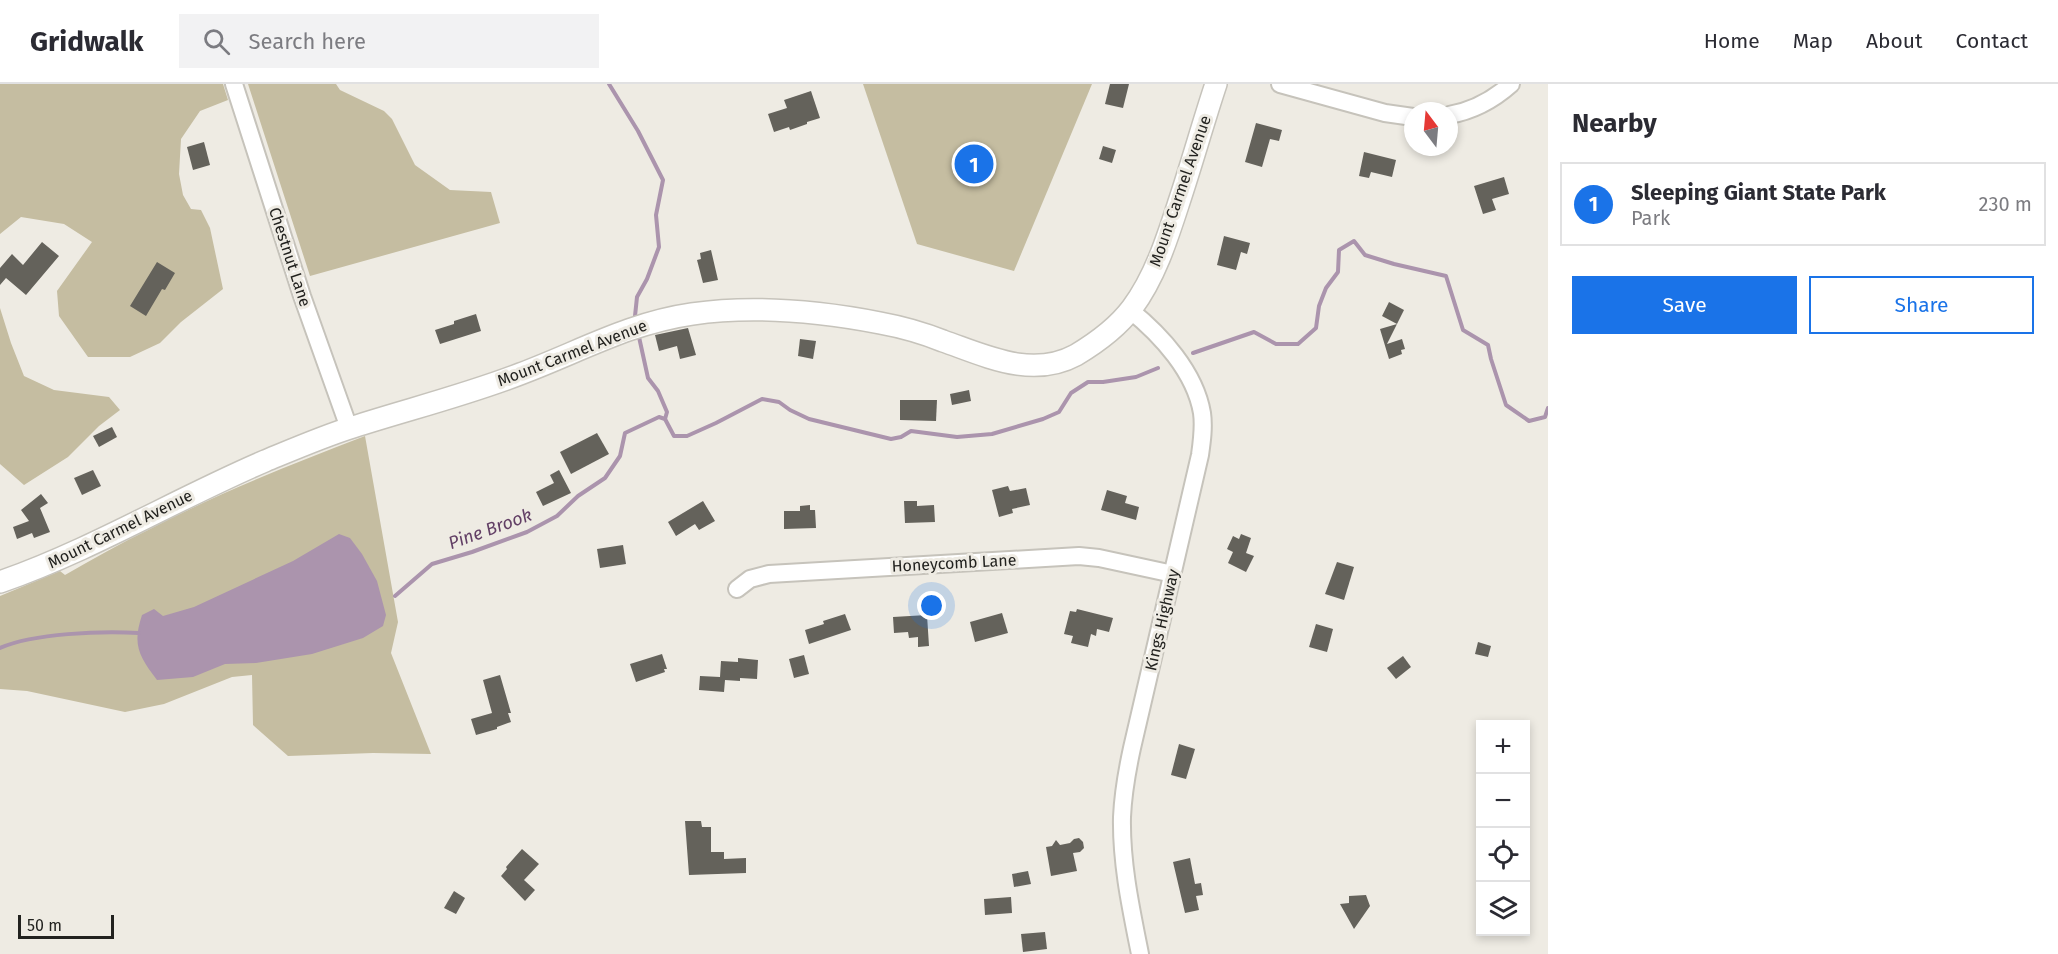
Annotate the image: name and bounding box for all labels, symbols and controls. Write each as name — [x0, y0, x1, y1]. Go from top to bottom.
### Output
search box — [179, 14, 599, 68]
text: Gridwalk — [30, 25, 143, 58]
icon: search — [200, 25, 233, 58]
text: Search here — [248, 28, 366, 55]
text: Home — [1704, 28, 1760, 54]
text: Map — [1793, 28, 1833, 54]
text: About — [1866, 28, 1923, 54]
text: Contact — [1956, 28, 2028, 54]
north arrow — [1404, 102, 1458, 156]
text: Nearby — [1572, 108, 1657, 139]
street label: Mount Carmel Avenue — [1145, 113, 1215, 269]
pin: 1 — [954, 142, 994, 187]
text: Sleeping Giant State Park — [1631, 179, 1886, 206]
text: 1 — [1589, 192, 1598, 216]
text: 230 m — [1979, 192, 2032, 216]
street label: Chestnut Lane — [265, 205, 315, 309]
text: Park — [1631, 206, 1670, 230]
button: Save — [1572, 276, 1797, 334]
button: Share — [1809, 276, 2034, 334]
street label: Mount Carmel Avenue — [495, 316, 649, 390]
street label: Mount Carmel Avenue — [45, 486, 195, 572]
water label: Pine Brook — [445, 504, 535, 554]
street label: Honeycomb Lane — [891, 550, 1017, 576]
street label: Kings Highway — [1141, 567, 1183, 673]
your location — [917, 591, 946, 620]
map controls — [1476, 720, 1530, 936]
button: + — [1476, 720, 1530, 774]
button: − — [1476, 774, 1530, 828]
button: locate — [1476, 828, 1530, 882]
button: layers — [1476, 882, 1530, 936]
scale bar — [18, 912, 114, 940]
text: 50 m — [27, 916, 62, 935]

